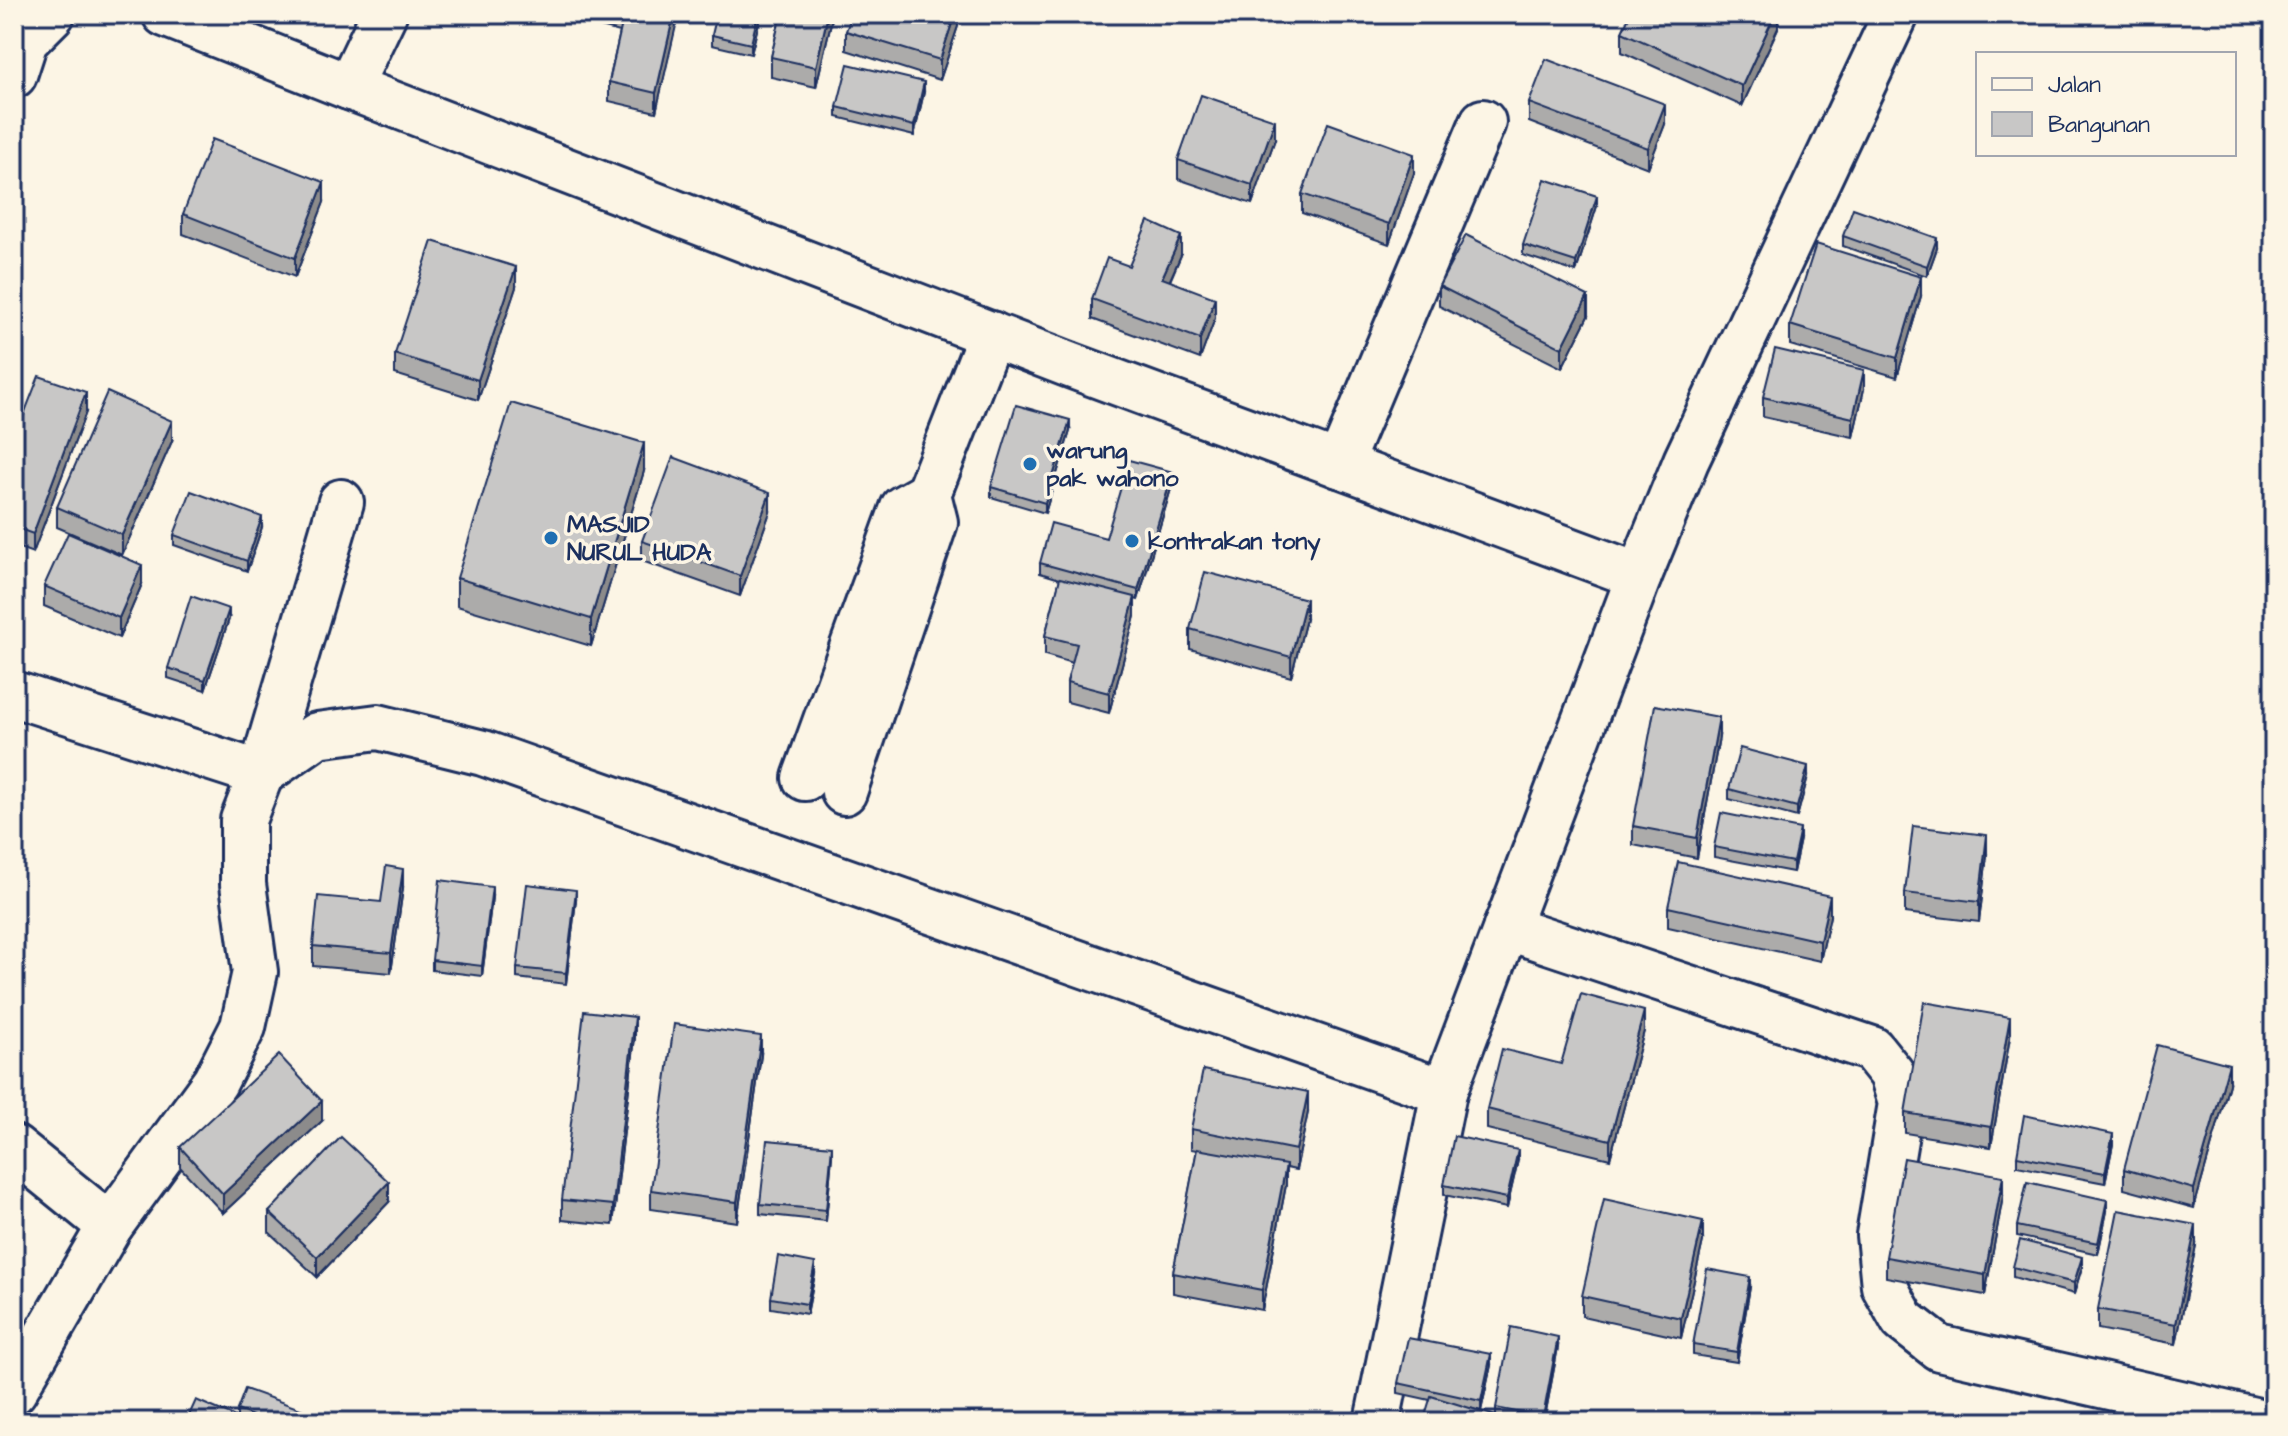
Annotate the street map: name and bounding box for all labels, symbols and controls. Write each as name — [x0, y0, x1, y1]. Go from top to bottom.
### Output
legend — [1976, 52, 2236, 156]
text: Jalan — [2048, 68, 2101, 102]
text: Bangunan — [2048, 108, 2150, 143]
place label: warung pak wahono — [1046, 434, 1179, 496]
marker: warung pak wahono — [1021, 455, 1039, 473]
place label: MASJID NURUL HUDA — [567, 508, 712, 570]
place label: kontrakan tony — [1148, 525, 1321, 561]
marker: MASJID NURUL HUDA — [542, 529, 560, 547]
marker: kontrakan tony — [1123, 532, 1141, 550]

